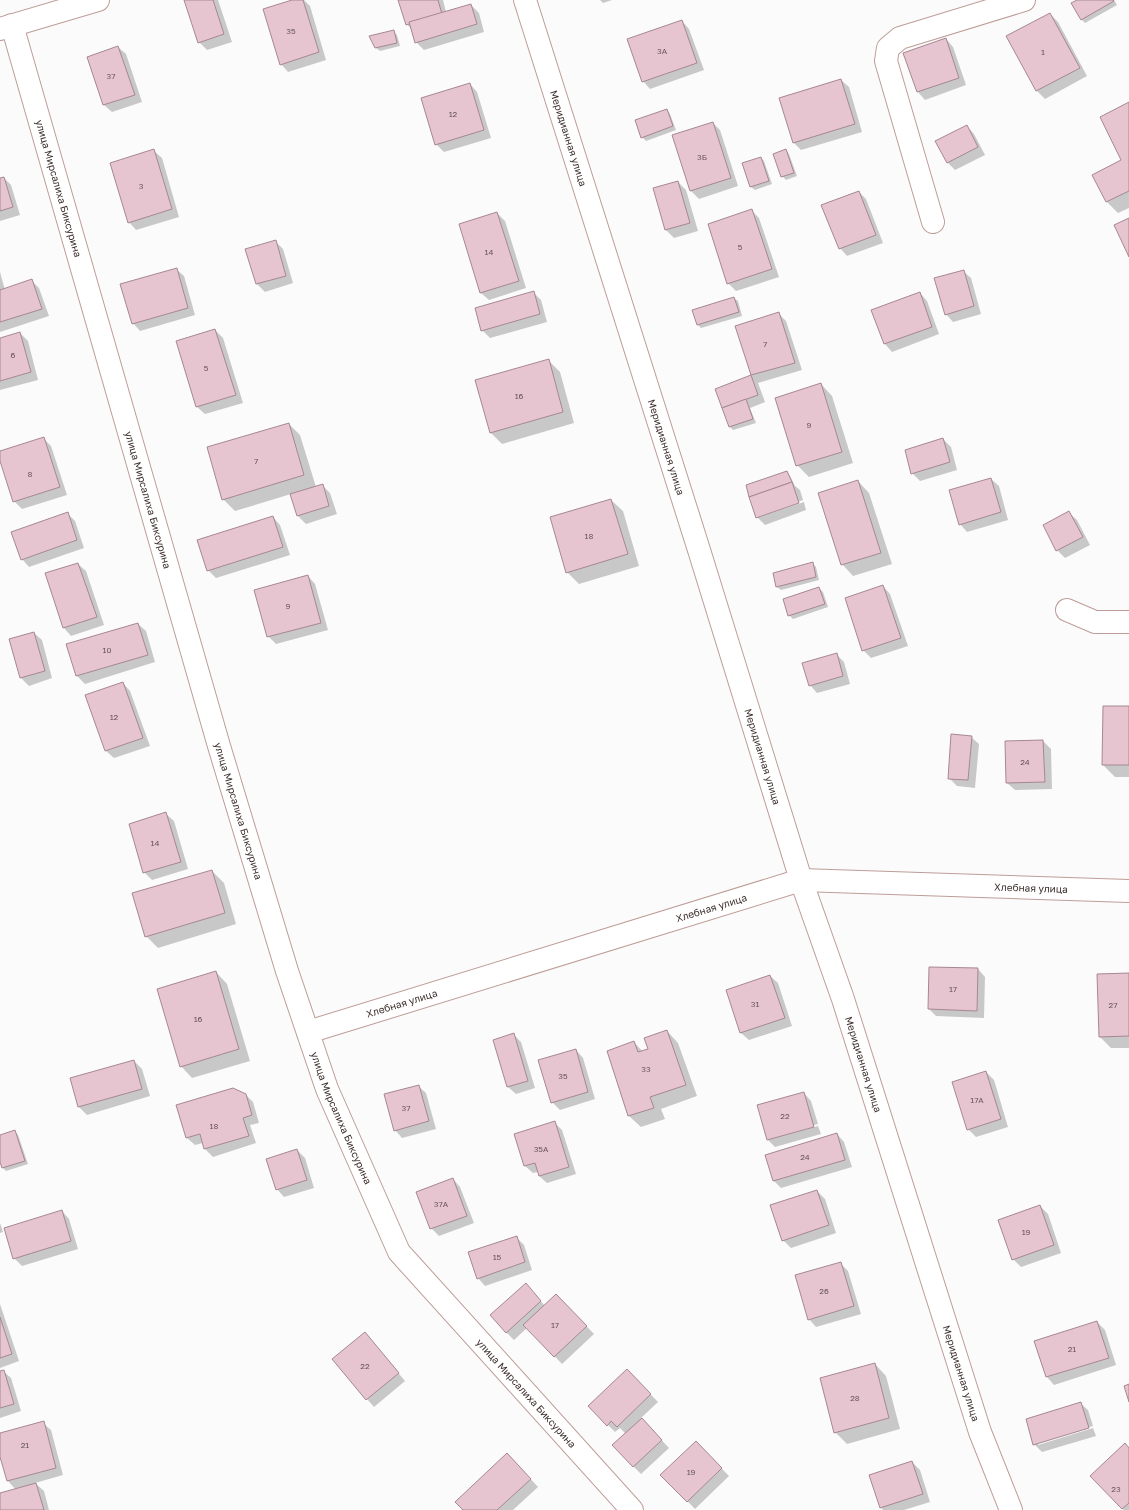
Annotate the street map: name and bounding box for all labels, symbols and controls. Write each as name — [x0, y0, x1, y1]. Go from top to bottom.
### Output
house number: 35 — [286, 26, 296, 36]
house number: 3А — [657, 46, 668, 56]
house number: 1 — [1041, 47, 1045, 57]
house number: 37 — [107, 71, 115, 81]
street label: Меридианная улица — [548, 89, 590, 188]
house number: 12 — [449, 109, 458, 119]
street label: улица Мирсалиха Биксурина — [33, 118, 84, 259]
house number: 3Б — [697, 152, 707, 162]
house number: 3 — [139, 181, 144, 191]
house number: 5 — [738, 242, 743, 252]
house number: 14 — [485, 247, 493, 257]
house number: 7 — [763, 339, 767, 349]
house number: 6 — [11, 350, 16, 360]
house number: 5 — [204, 363, 209, 373]
house number: 16 — [515, 391, 524, 401]
street label: Меридианная улица — [646, 398, 687, 497]
house number: 9 — [807, 420, 812, 430]
street label: улица Мирсалиха Биксурина — [123, 430, 174, 570]
house number: 7 — [254, 456, 258, 466]
house number: 8 — [28, 469, 33, 479]
house number: 18 — [585, 531, 593, 541]
house number: 9 — [286, 601, 291, 611]
house number: 10 — [103, 645, 111, 655]
street label: Меридианная улица — [742, 707, 783, 806]
house number: 12 — [110, 712, 119, 722]
street label: улица Мирсалиха Биксурина — [212, 741, 265, 881]
house number: 24 — [1020, 757, 1030, 767]
house number: 14 — [151, 838, 159, 848]
street label: Хлебная улица — [994, 880, 1068, 895]
street label: Хлебная улица — [674, 891, 748, 924]
house number: 17 — [949, 984, 957, 994]
street label: Хлебная улица — [365, 987, 439, 1020]
house number: 31 — [751, 999, 759, 1009]
house number: 27 — [1109, 1000, 1117, 1010]
house number: 16 — [194, 1014, 203, 1024]
street label: Меридианная улица — [843, 1015, 884, 1114]
street label: улица Мирсалиха Биксурина — [309, 1050, 374, 1186]
house number: 33 — [641, 1064, 651, 1074]
house number: 35 — [558, 1071, 568, 1081]
house number: 17А — [970, 1095, 984, 1105]
house number: 37 — [402, 1103, 410, 1113]
house number: 22 — [780, 1111, 790, 1121]
house number: 18 — [210, 1121, 218, 1131]
house number: 35А — [534, 1144, 549, 1154]
house number: 24 — [800, 1152, 810, 1162]
house number: 37А — [434, 1199, 449, 1209]
house number: 19 — [1022, 1227, 1031, 1237]
house number: 15 — [493, 1252, 502, 1262]
house number: 26 — [819, 1286, 829, 1296]
house number: 17 — [551, 1320, 559, 1330]
street label: Меридианная улица — [941, 1324, 982, 1423]
street label: улица Мирсалиха Биксурина — [474, 1336, 579, 1450]
house number: 21 — [1068, 1344, 1076, 1354]
house number: 22 — [360, 1361, 370, 1371]
house number: 28 — [850, 1393, 860, 1403]
house number: 21 — [21, 1440, 29, 1450]
house number: 19 — [687, 1467, 696, 1477]
house number: 23 — [1111, 1484, 1121, 1494]

